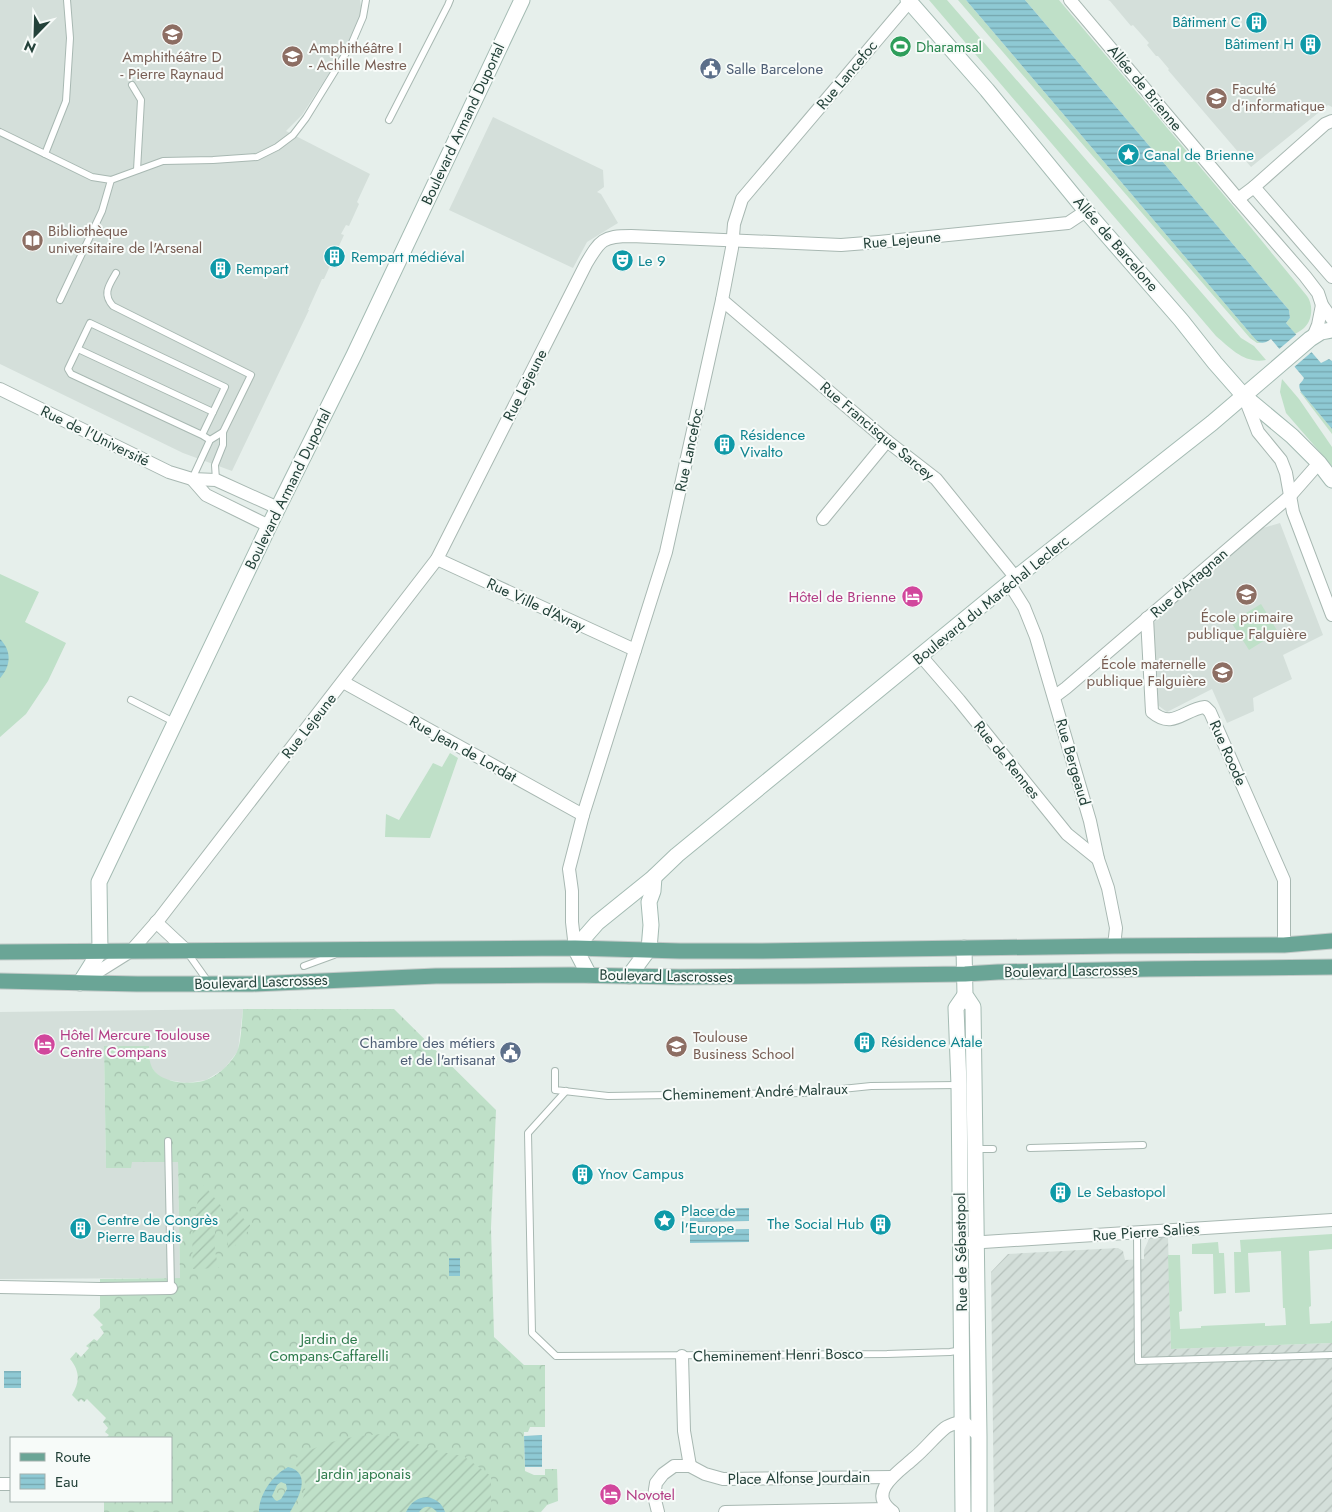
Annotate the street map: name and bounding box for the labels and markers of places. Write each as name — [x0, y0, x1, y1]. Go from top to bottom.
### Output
building icon: Bâtiment C — [1245, 10, 1269, 34]
place label: Bâtiment C — [1172, 11, 1241, 33]
school or university icon: Amphithéâtre D - Pierre Raynaud — [160, 22, 184, 46]
building icon: Bâtiment H — [1298, 32, 1322, 56]
place label: Bâtiment H — [1225, 33, 1294, 55]
sports icon: Dharamsal — [888, 35, 912, 59]
place label: Dharamsal — [916, 36, 982, 58]
place label: Amphithéâtre I - Achille Mestre — [309, 37, 407, 76]
school or university icon: Amphithéâtre I - Achille Mestre — [281, 45, 305, 69]
place label: Amphithéâtre D - Pierre Raynaud — [120, 46, 224, 85]
public building icon: Salle Barcelone — [698, 57, 722, 81]
place label: Salle Barcelone — [726, 58, 823, 80]
place label: Faculté d'informatique — [1232, 78, 1325, 117]
school or university icon: Faculté d'informatique — [1204, 86, 1228, 110]
place icon: Canal de Brienne — [1116, 143, 1140, 167]
place label: Canal de Brienne — [1144, 144, 1254, 166]
place label: Bibliothèque universitaire de l'Arsenal — [48, 220, 202, 259]
library icon: Bibliothèque universitaire de l'Arsenal — [20, 228, 44, 252]
building icon: Rempart médiéval — [323, 245, 347, 269]
place label: Rempart médiéval — [351, 246, 465, 268]
theatre icon: Le 9 — [610, 249, 634, 273]
place label: Le 9 — [638, 250, 666, 272]
building icon: Rempart — [208, 257, 232, 281]
place label: Rempart — [236, 258, 289, 280]
place label: Résidence Vivalto — [740, 424, 805, 463]
building icon: Résidence Vivalto — [712, 432, 736, 456]
school or university icon: École primaire publique Falguière — [1235, 582, 1259, 606]
hotel icon: Hôtel de Brienne — [900, 585, 924, 609]
place label: Hôtel de Brienne — [788, 586, 896, 608]
place label: École primaire publique Falguière — [1187, 606, 1307, 645]
place label: École maternelle publique Falguière — [1087, 653, 1206, 692]
school or university icon: École maternelle publique Falguière — [1210, 661, 1234, 685]
place label: Hôtel Mercure Toulouse Centre Compans — [60, 1024, 210, 1063]
place label: Toulouse Business School — [693, 1026, 794, 1065]
building icon: Résidence Atale — [853, 1030, 877, 1054]
place label: Résidence Atale — [881, 1031, 983, 1053]
hotel icon: Hôtel Mercure Toulouse Centre Compans — [32, 1032, 56, 1056]
place label: Chambre des métiers et de l'artisanat — [360, 1032, 495, 1071]
school or university icon: Toulouse Business School — [665, 1034, 689, 1058]
public building icon: Chambre des métiers et de l'artisanat — [499, 1040, 523, 1064]
building icon: Ynov Campus — [570, 1162, 594, 1186]
place label: Ynov Campus — [598, 1163, 684, 1185]
building icon: Le Sebastopol — [1049, 1180, 1073, 1204]
place label: Le Sebastopol — [1077, 1181, 1166, 1203]
place label: Place de l'Europe — [681, 1200, 736, 1239]
place icon: Place de l'Europe — [653, 1208, 677, 1232]
place label: Centre de Congrès Pierre Baudis — [97, 1209, 218, 1248]
building icon: The Social Hub — [868, 1212, 892, 1236]
place label: The Social Hub — [767, 1213, 864, 1235]
building icon: Centre de Congrès Pierre Baudis — [69, 1217, 93, 1241]
hotel icon: Novotel — [598, 1483, 622, 1507]
place label: Novotel — [626, 1484, 675, 1506]

